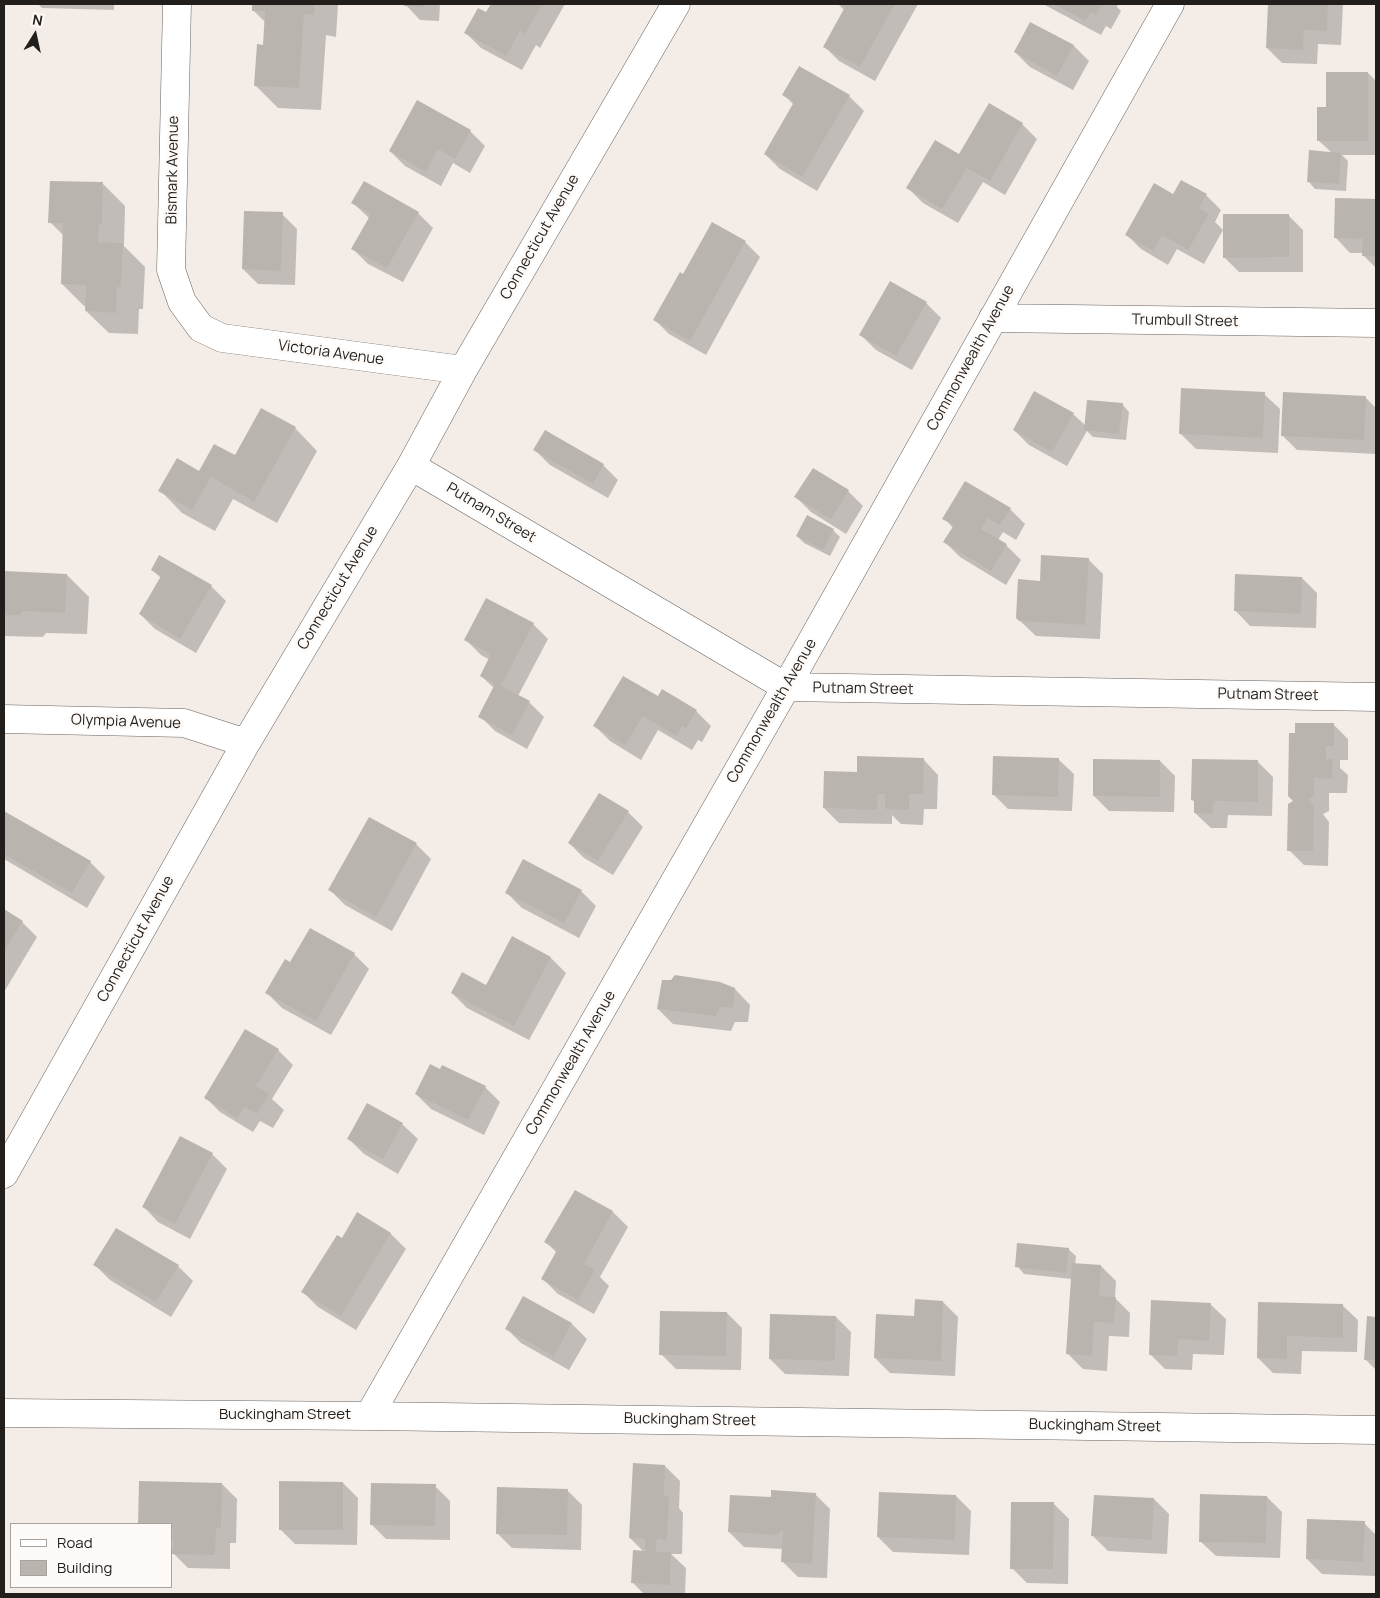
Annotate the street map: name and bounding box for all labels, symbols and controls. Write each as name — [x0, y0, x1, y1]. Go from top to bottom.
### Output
north arrow — [10, 10, 60, 60]
text: N — [31, 10, 44, 30]
street label: Bismark Avenue — [163, 115, 183, 225]
street label: Connecticut Avenue — [497, 171, 583, 303]
street label: Commonwealth Avenue — [923, 282, 1019, 434]
street label: Trumbull Street — [1131, 311, 1239, 331]
street label: Victoria Avenue — [277, 337, 385, 369]
street label: Putnam Street — [443, 479, 539, 547]
street label: Connecticut Avenue — [294, 523, 382, 653]
street label: Commonwealth Avenue — [723, 636, 821, 786]
street label: Putnam Street — [812, 679, 914, 699]
street label: Putnam Street — [1217, 685, 1319, 705]
street label: Olympia Avenue — [71, 711, 181, 733]
street label: Connecticut Avenue — [94, 873, 178, 1005]
street label: Commonwealth Avenue — [522, 988, 620, 1138]
street label: Buckingham Street — [219, 1406, 351, 1424]
street label: Buckingham Street — [624, 1410, 756, 1430]
street label: Buckingham Street — [1029, 1416, 1161, 1436]
legend — [10, 1523, 172, 1588]
text: Road — [57, 1532, 93, 1553]
text: Building — [57, 1557, 112, 1578]

